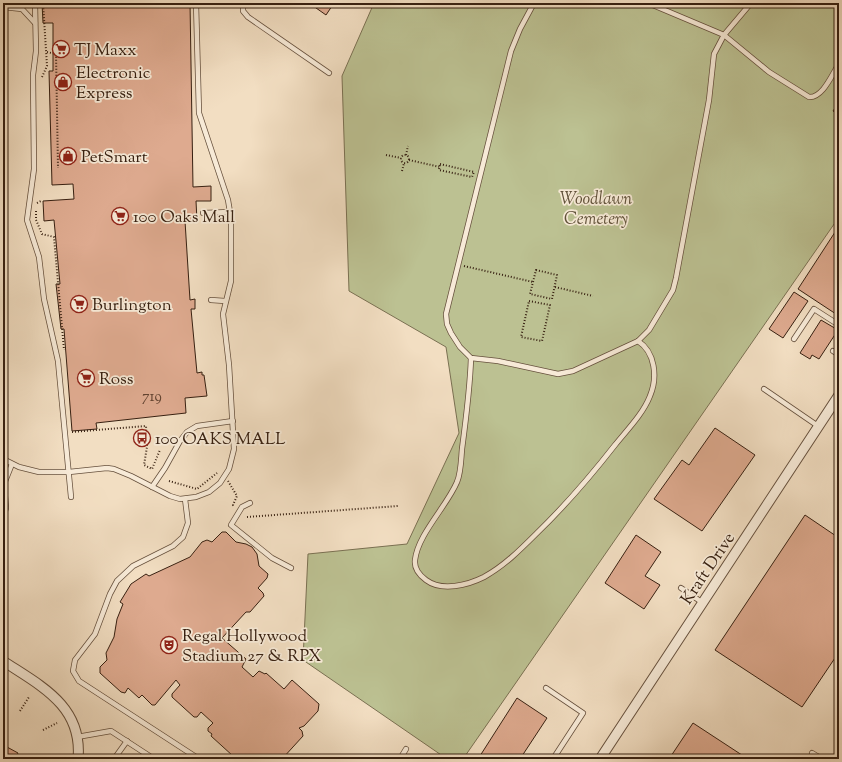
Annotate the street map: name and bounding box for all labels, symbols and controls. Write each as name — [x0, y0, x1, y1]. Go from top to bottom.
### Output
supermarket icon: TJ Maxx — [51, 39, 71, 59]
place label: TJ Maxx — [74, 39, 137, 63]
place label: Electronic Express — [76, 62, 151, 106]
shop icon: Electronic Express — [53, 72, 73, 92]
shop icon: PetSmart — [58, 146, 78, 166]
place label: PetSmart — [81, 146, 148, 170]
park label: Woodlawn Cemetery — [560, 188, 632, 232]
supermarket icon: 100 Oaks Mall — [110, 206, 130, 226]
place label: 100 Oaks Mall — [133, 206, 235, 230]
supermarket icon: Burlington — [69, 294, 89, 314]
place label: Burlington — [92, 294, 172, 318]
supermarket icon: Ross — [76, 368, 96, 388]
place label: Ross — [99, 368, 134, 392]
house number: 719 — [142, 387, 162, 408]
bus stop icon: 100 OAKS MALL — [132, 428, 152, 448]
place label: 100 OAKS MALL — [155, 428, 285, 452]
street label: Kraft Drive — [676, 528, 742, 610]
place label: Regal Hollywood Stadium 27 & RPX — [182, 625, 321, 669]
theatre icon: Regal Hollywood Stadium 27 & RPX — [159, 635, 179, 655]

